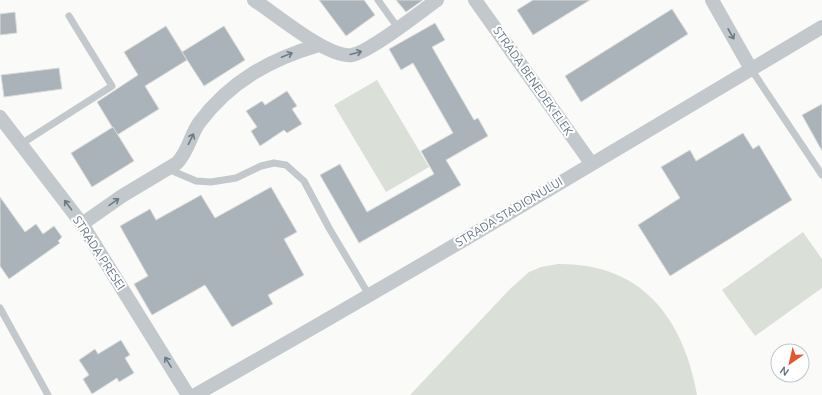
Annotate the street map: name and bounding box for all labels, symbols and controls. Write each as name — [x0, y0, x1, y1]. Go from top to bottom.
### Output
street label: STRADA BENEDEK ELEK — [491, 24, 576, 138]
one-way arrow — [728, 28, 736, 40]
one-way arrow — [349, 49, 362, 56]
one-way arrow — [280, 51, 292, 59]
one-way arrow — [188, 133, 195, 145]
street label: STRADA STADIONULUI — [453, 174, 565, 249]
one-way arrow — [108, 198, 119, 206]
one-way arrow — [64, 200, 72, 211]
street label: STRADA PRESEI — [71, 214, 128, 292]
north arrow — [770, 343, 810, 383]
one-way arrow — [163, 356, 171, 368]
text: N — [778, 364, 791, 379]

